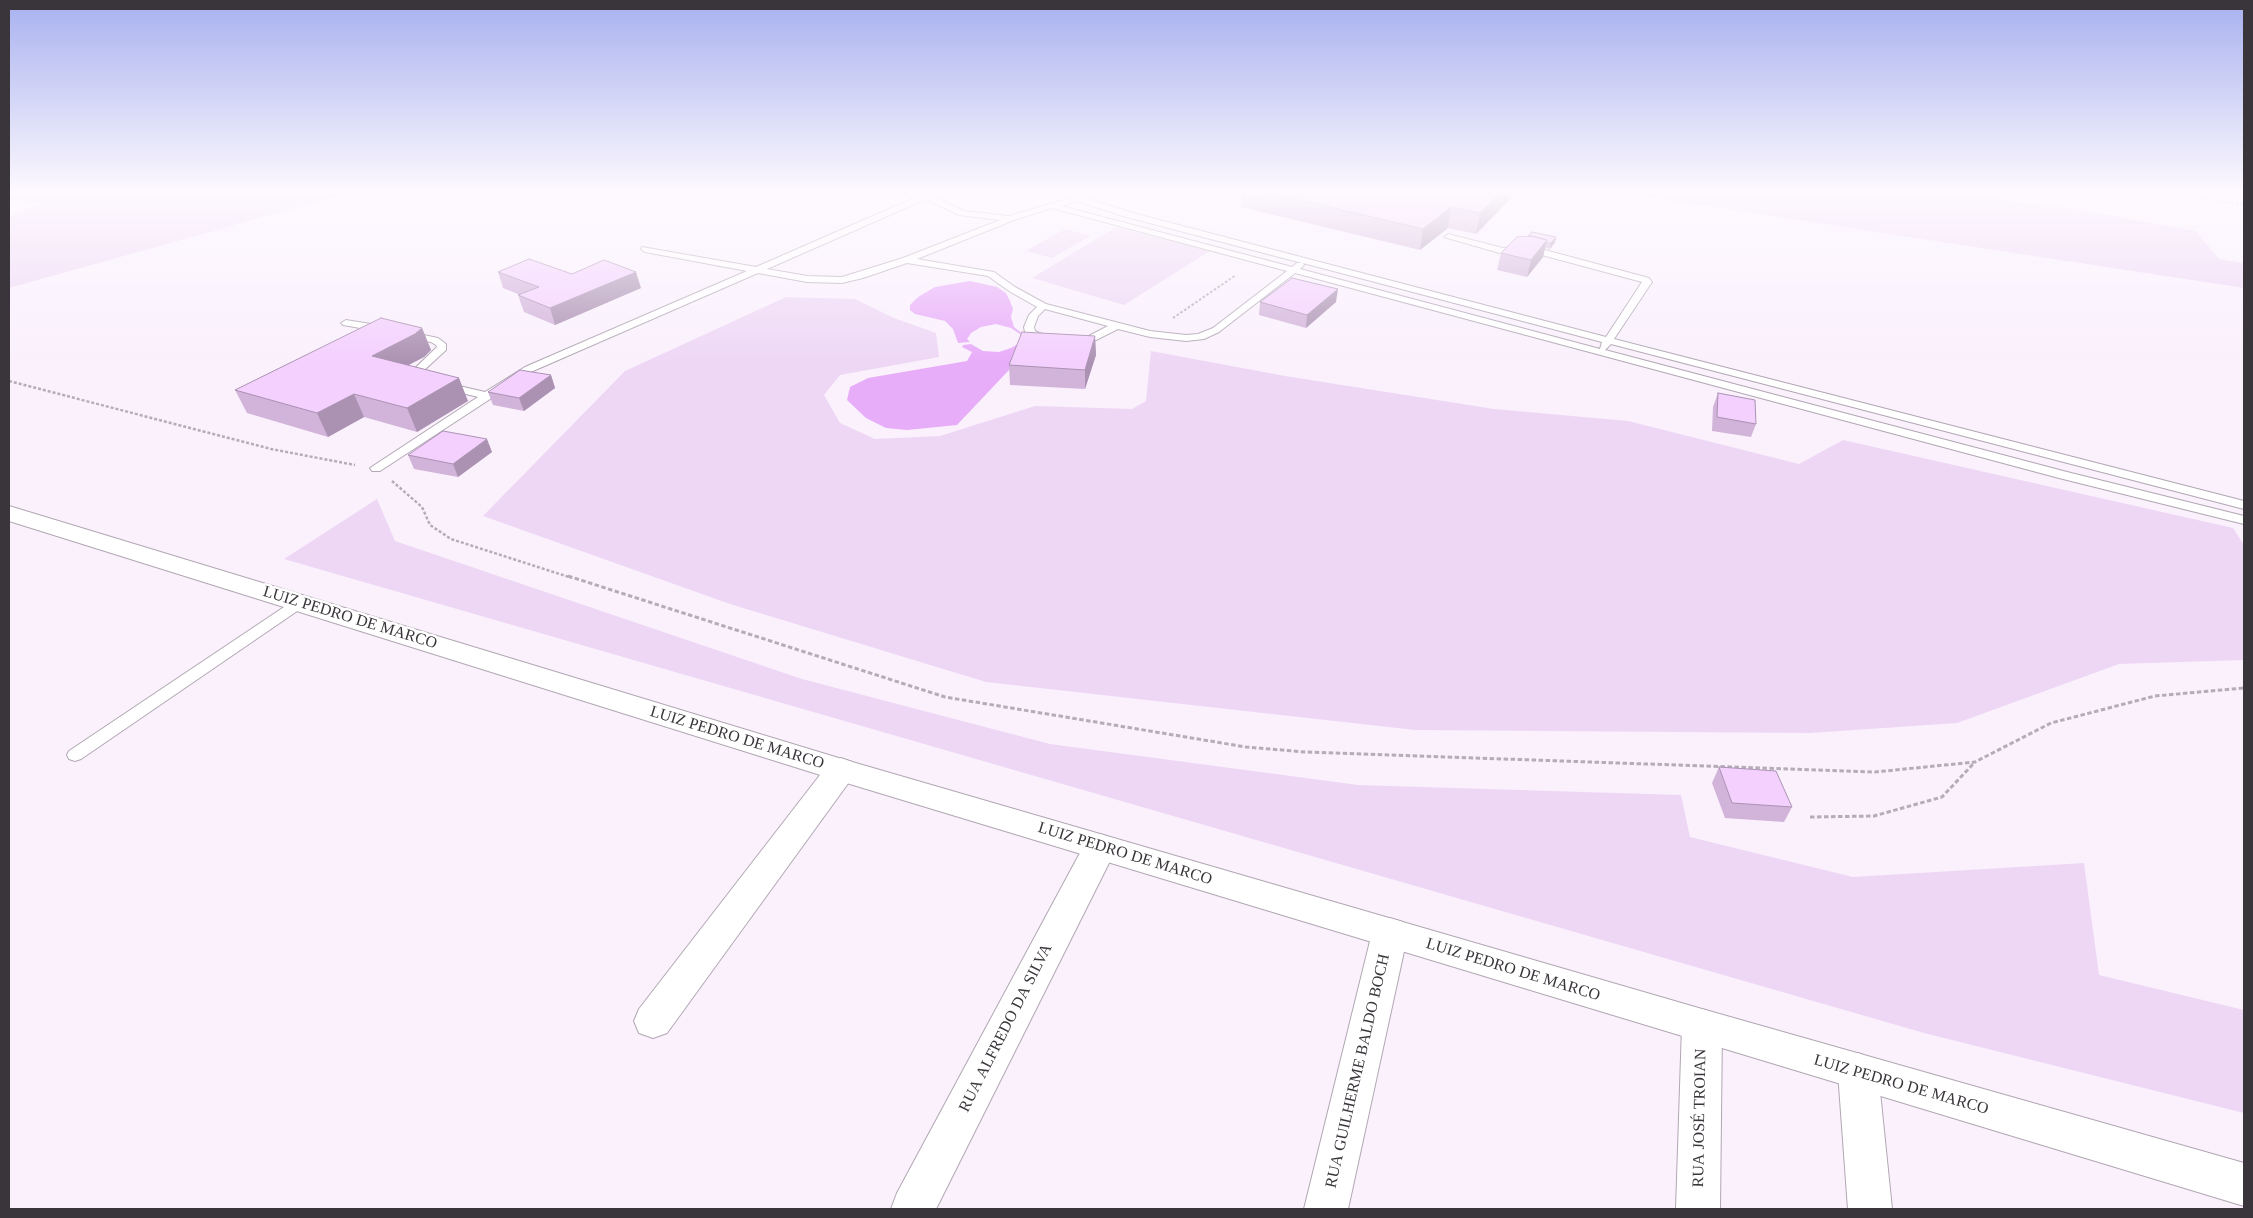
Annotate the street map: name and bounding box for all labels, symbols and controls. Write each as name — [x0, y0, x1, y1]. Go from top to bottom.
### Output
street label: LUIZ PEDRO DE MARCO — [261, 582, 439, 654]
street label: LUIZ PEDRO DE MARCO — [648, 702, 826, 774]
street label: LUIZ PEDRO DE MARCO — [1036, 818, 1214, 890]
street label: LUIZ PEDRO DE MARCO — [1424, 934, 1602, 1006]
street label: RUA ALFREDO DA SILVA — [955, 941, 1057, 1115]
street label: RUA GUILHERME BALDO BOCH — [1322, 952, 1394, 1190]
street label: RUA JOSÉ TROIAN — [1689, 1049, 1711, 1187]
street label: LUIZ PEDRO DE MARCO — [1811, 1051, 1991, 1119]

